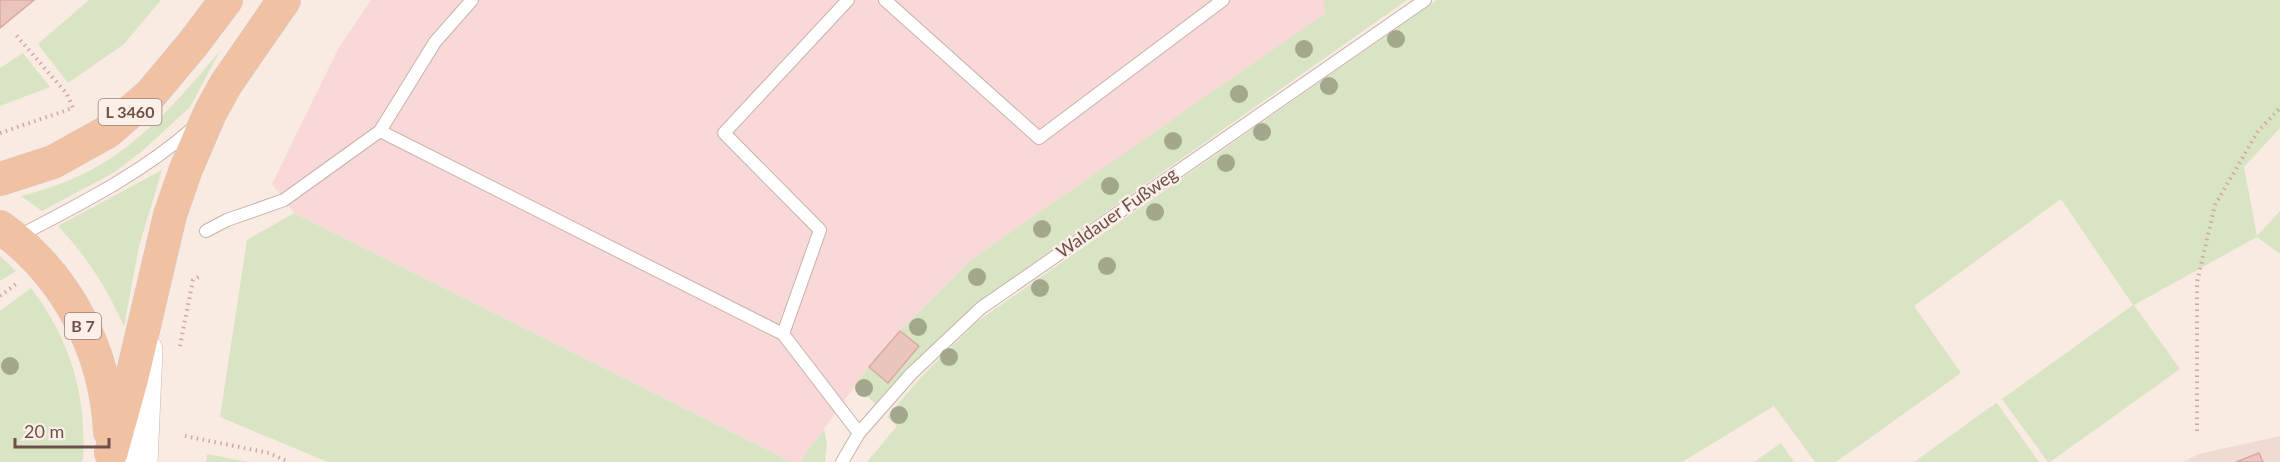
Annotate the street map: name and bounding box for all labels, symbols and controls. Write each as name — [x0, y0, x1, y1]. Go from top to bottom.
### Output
road number: L 3460 — [98, 99, 162, 125]
street label: Waldauer Fußweg — [1052, 162, 1181, 262]
road number: B 7 — [65, 313, 101, 339]
scale bar — [15, 411, 110, 449]
text: 20 m — [24, 420, 64, 442]

